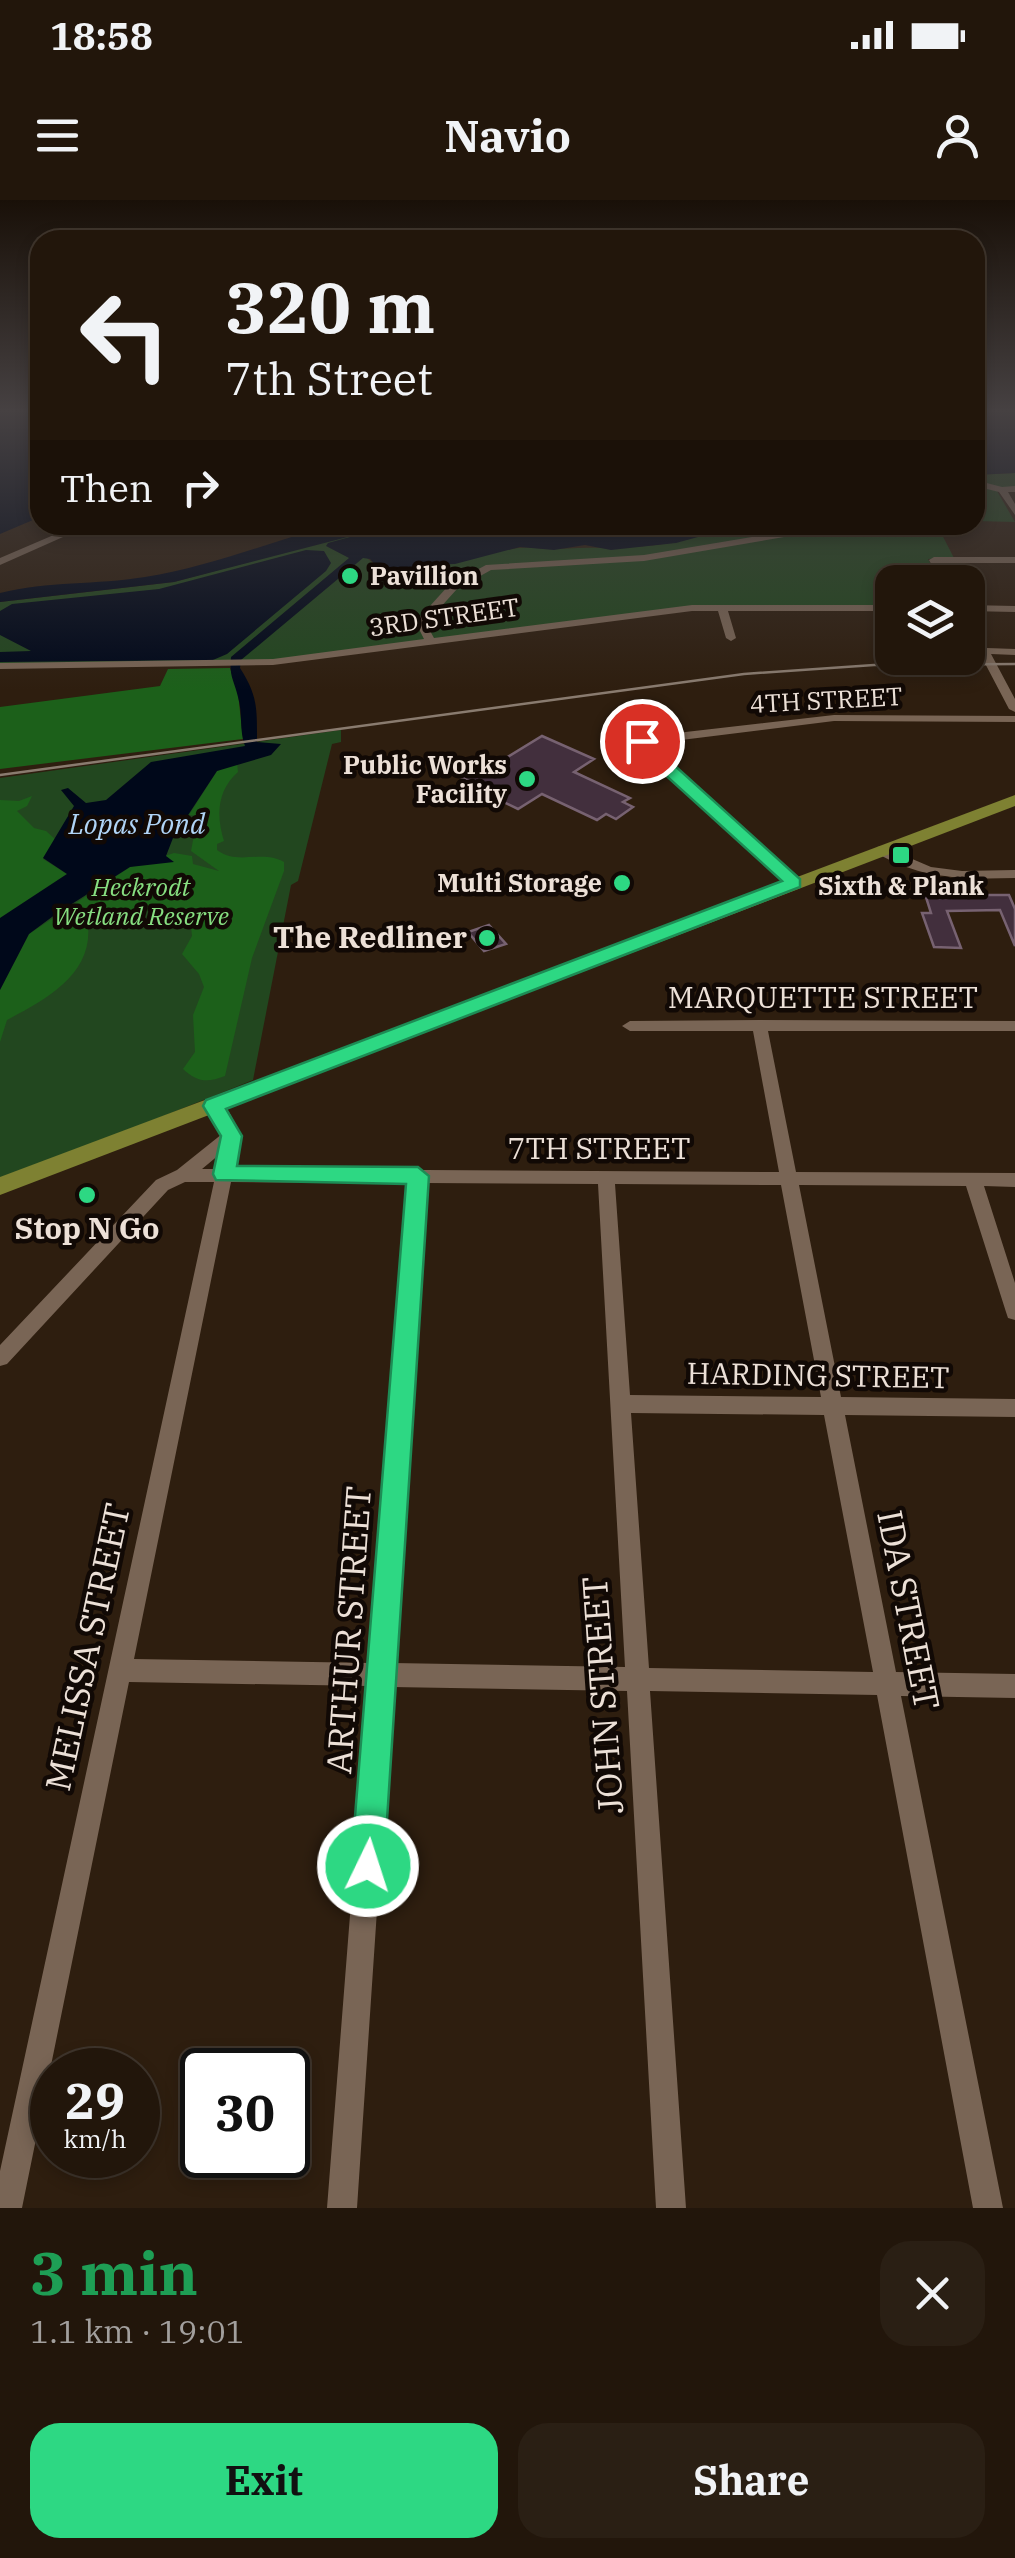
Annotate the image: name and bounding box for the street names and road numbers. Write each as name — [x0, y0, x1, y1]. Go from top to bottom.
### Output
street label: 3RD STREET — [367, 590, 521, 643]
street label: 4TH STREET — [749, 679, 903, 720]
street label: MARQUETTE STREET — [668, 977, 978, 1016]
street label: 7TH STREET — [507, 1128, 691, 1167]
street label: HARDING STREET — [686, 1353, 950, 1396]
street label: ARTHUR STREET — [315, 1484, 381, 1775]
street label: MELISSA STREET — [34, 1499, 140, 1795]
street label: IDA STREET — [867, 1506, 951, 1713]
street label: JOHN STREET — [571, 1575, 633, 1815]

